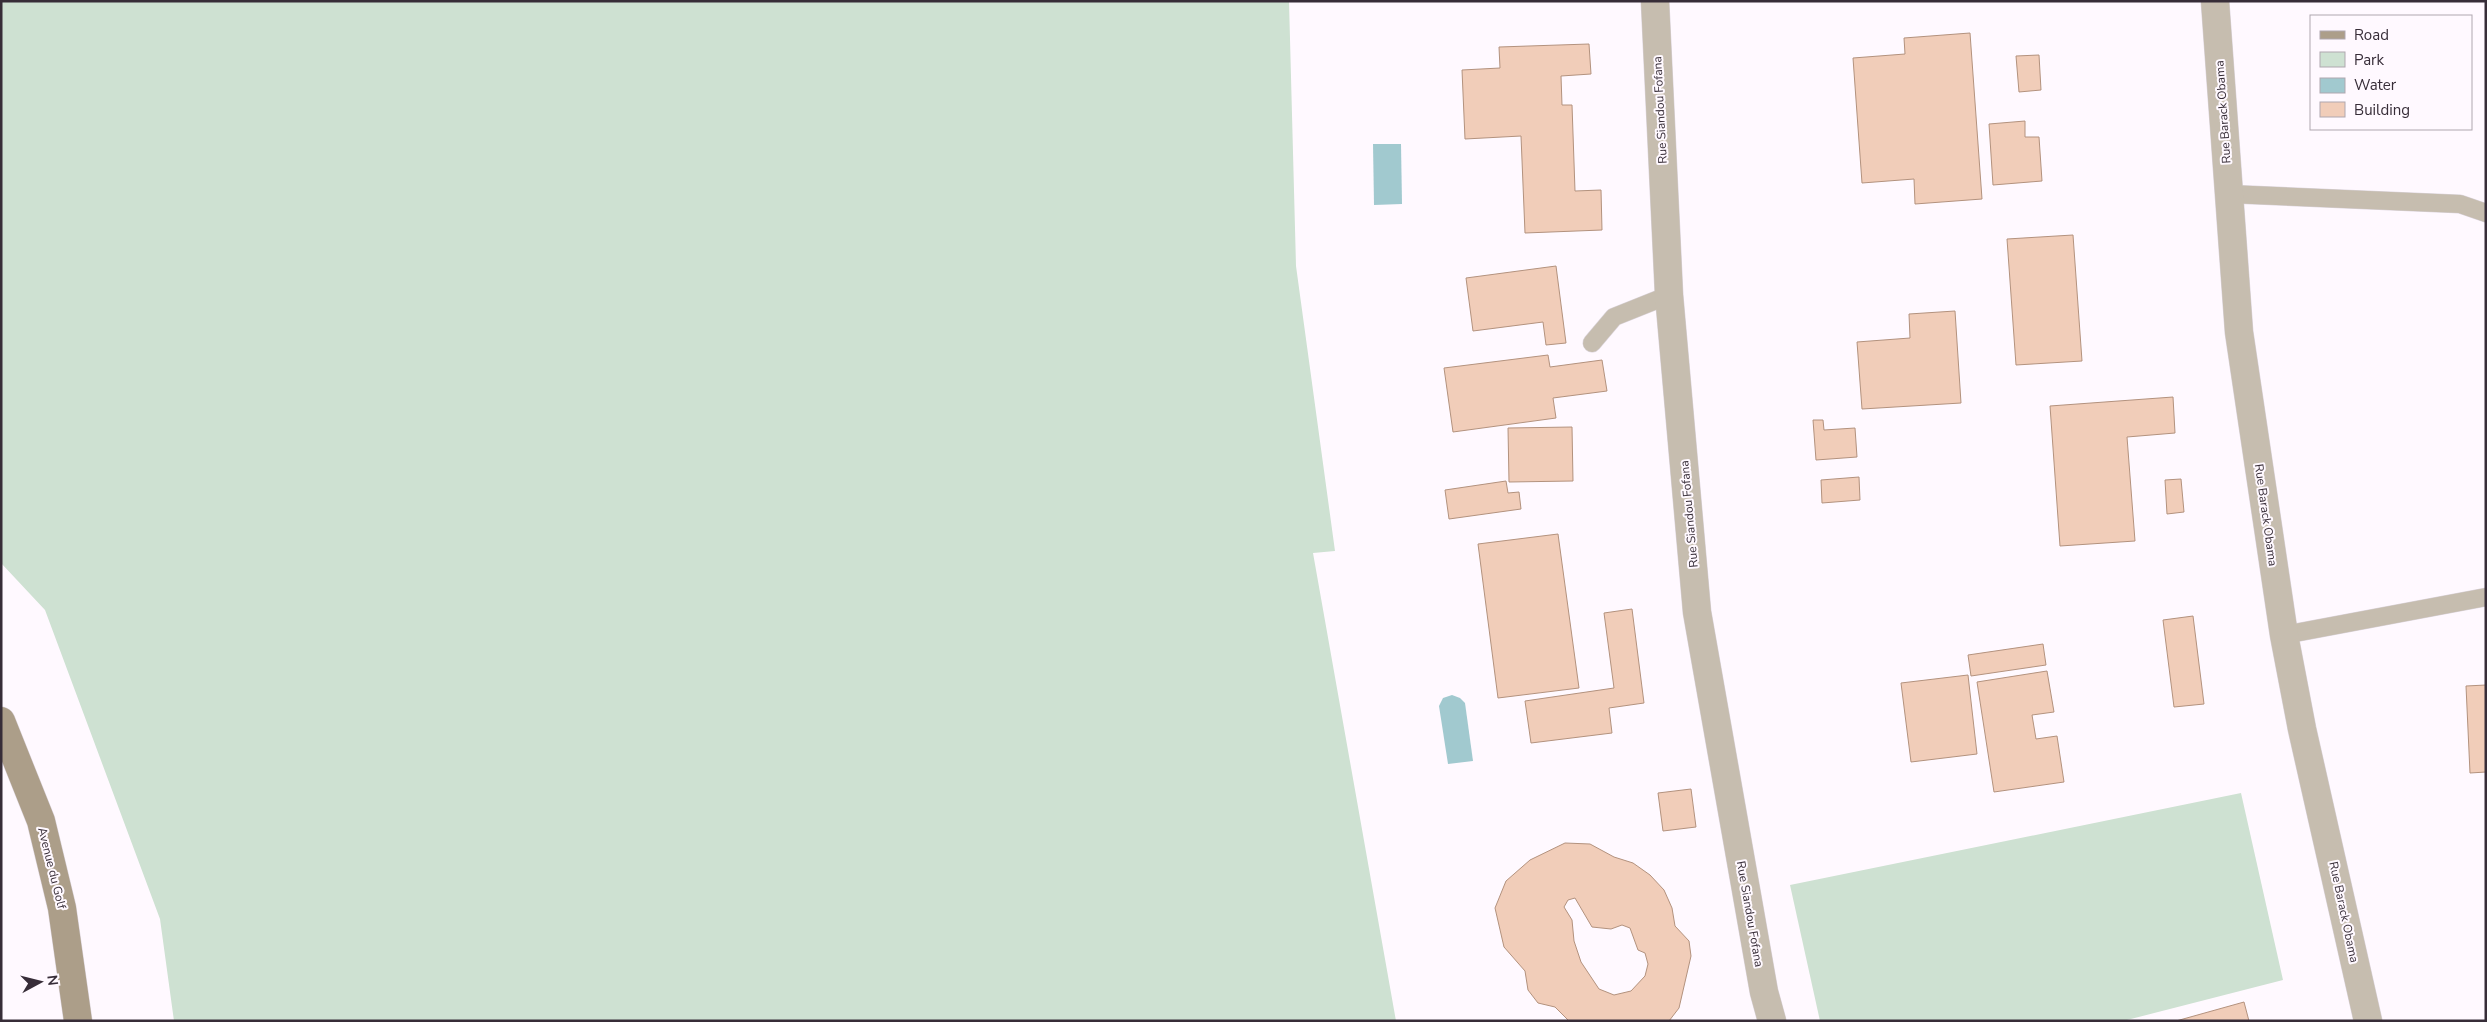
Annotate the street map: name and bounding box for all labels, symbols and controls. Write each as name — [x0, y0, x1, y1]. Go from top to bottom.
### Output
legend — [2310, 15, 2472, 130]
text: Road — [2354, 25, 2389, 45]
text: Park — [2354, 50, 2384, 70]
street label: Rue Siandou Fofana — [1649, 56, 1671, 164]
street label: Rue Barack Obama — [2211, 60, 2235, 164]
text: Water — [2354, 75, 2397, 95]
text: Building — [2354, 100, 2410, 120]
street label: Rue Siandou Fofana — [1676, 460, 1702, 568]
street label: Rue Barack Obama — [2251, 463, 2281, 567]
street label: Avenue du Golf — [34, 826, 70, 911]
street label: Rue Siandou Fofana — [1733, 860, 1767, 968]
street label: Rue Barack Obama — [2325, 860, 2363, 964]
north arrow — [15, 957, 65, 1007]
text: N — [42, 974, 62, 987]

